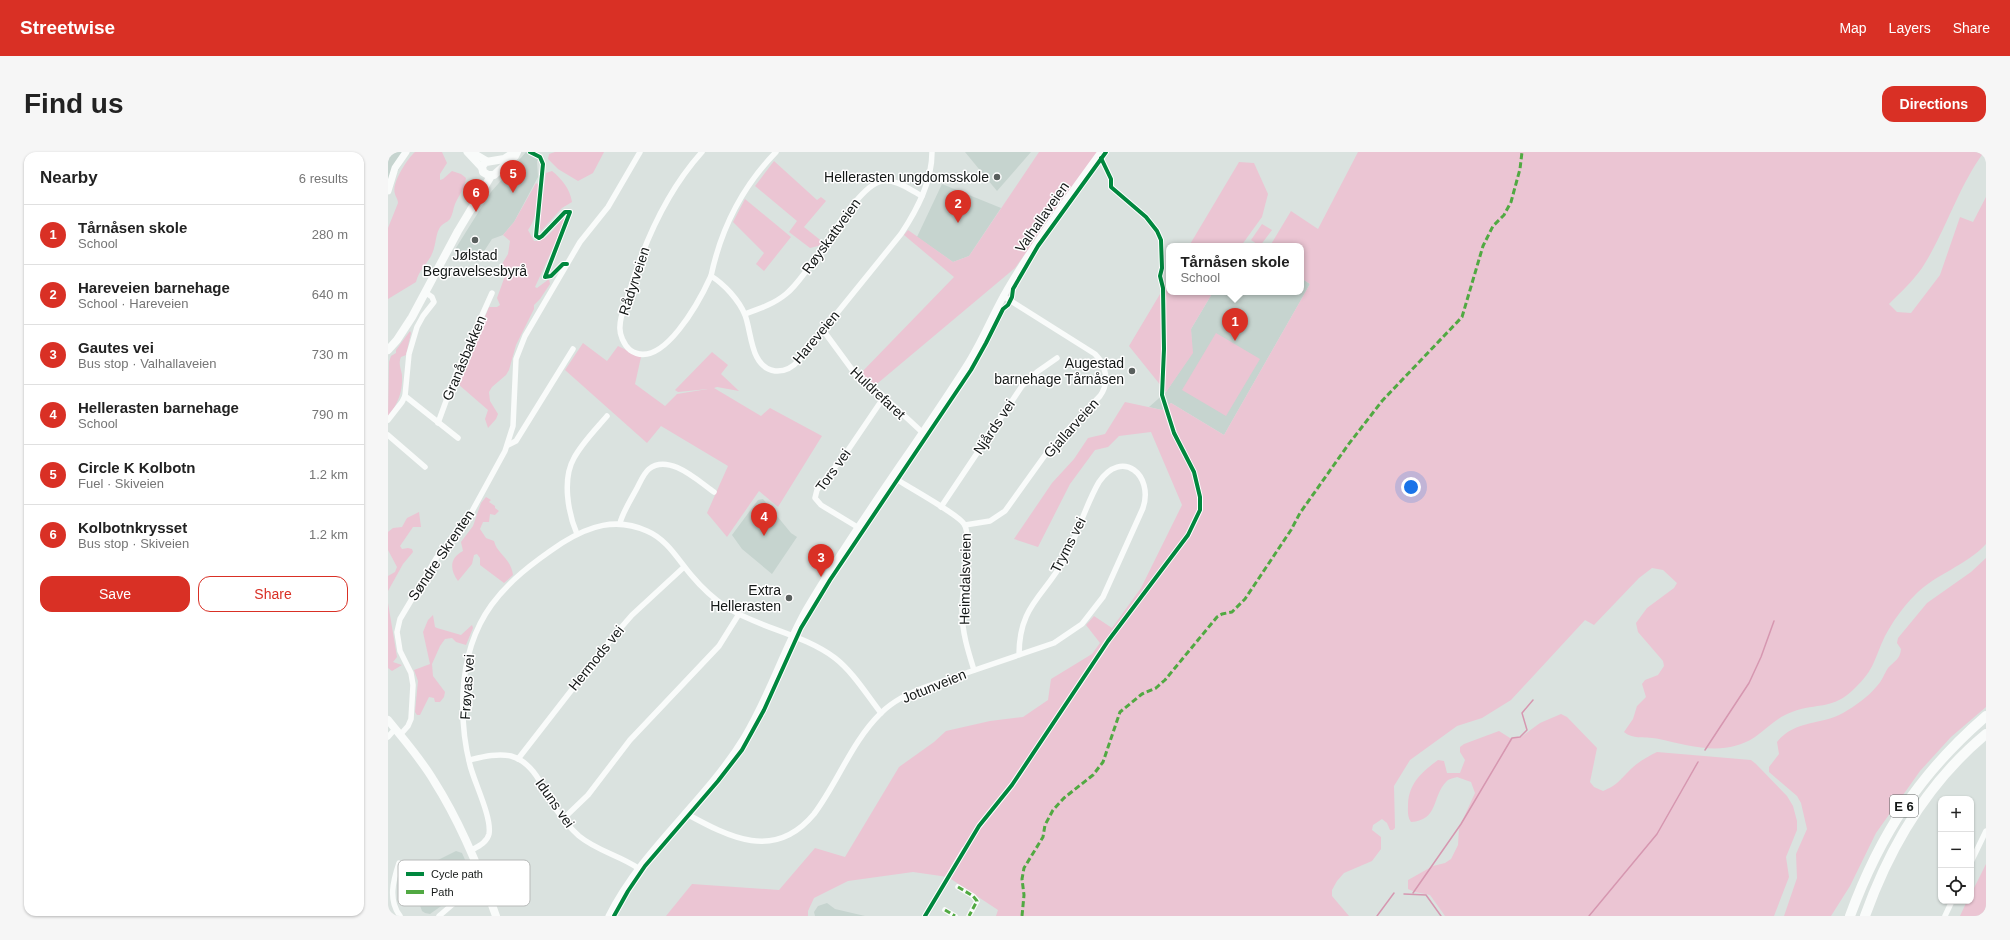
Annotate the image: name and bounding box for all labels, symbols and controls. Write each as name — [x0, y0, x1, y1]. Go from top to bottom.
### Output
text: Streetwise — [20, 17, 115, 38]
text: Map — [1839, 20, 1867, 36]
text: Layers — [1889, 20, 1931, 36]
text: Share — [1953, 20, 1990, 36]
button: Directions — [1882, 86, 1986, 122]
text: Find us — [24, 88, 124, 119]
pin: 5 — [500, 160, 526, 193]
text: Nearby — [40, 168, 98, 187]
place label: Hellerasten ungdomsskole — [824, 169, 989, 185]
text: 6 results — [299, 171, 348, 186]
marker: Hellerasten ungdomsskole — [992, 172, 1002, 182]
pin: 6 — [463, 179, 489, 212]
street label: Valhallaveien — [1012, 179, 1072, 255]
pin: 2 — [945, 190, 971, 223]
street label: Røyskattveien — [798, 195, 864, 277]
text: Tårnåsen skole — [78, 219, 187, 236]
text: 1 — [49, 227, 57, 242]
text: 280 m — [312, 227, 348, 242]
marker: Jølstad Begravelsesbyrå — [470, 235, 480, 245]
text: School — [78, 236, 118, 251]
popup — [1166, 243, 1304, 295]
street label: Rådyrveien — [615, 245, 653, 317]
place label: Jølstad Begravelsesbyrå — [423, 247, 527, 279]
text: Tårnåsen skole — [1180, 253, 1290, 270]
text: School — [1180, 270, 1220, 285]
text: Hareveien barnehage — [78, 279, 230, 296]
text: 2 — [49, 287, 57, 302]
text: 640 m — [312, 287, 348, 302]
text: School · Hareveien — [78, 296, 189, 311]
street label: Hareveien — [789, 307, 843, 367]
pin: 1 — [1222, 308, 1248, 341]
street label: Granåsbakken — [439, 313, 489, 403]
text: Gautes vei — [78, 339, 154, 356]
text: 3 — [49, 347, 57, 362]
text: 730 m — [312, 347, 348, 362]
place label: Augestad barnehage Tårnåsen — [994, 355, 1124, 387]
text: Bus stop · Valhallaveien — [78, 356, 217, 371]
street label: Huldrefaret — [847, 364, 909, 423]
marker: Augestad barnehage Tårnåsen — [1127, 366, 1137, 376]
street label: Gjallarveien — [1040, 395, 1102, 461]
street label: Njårds vei — [970, 397, 1018, 457]
text: Hellerasten barnehage — [78, 399, 239, 416]
text: 4 — [49, 407, 57, 422]
text: 790 m — [312, 407, 348, 422]
text: School — [78, 416, 118, 431]
street label: Tors vei — [812, 446, 854, 494]
text: Circle K Kolbotn — [78, 459, 196, 476]
text: 5 — [49, 467, 57, 482]
text: 1.2 km — [309, 467, 348, 482]
text: Fuel · Skiveien — [78, 476, 164, 491]
your location — [1401, 477, 1421, 497]
pin: 4 — [751, 503, 777, 536]
street label: Søndre Skrenten — [405, 507, 477, 603]
street label: Tryms vei — [1047, 515, 1089, 575]
text: Kolbotnkrysset — [78, 519, 187, 536]
text: 6 — [49, 527, 57, 542]
text: 1.2 km — [309, 527, 348, 542]
street label: Heimdalsveien — [956, 533, 974, 625]
text: Bus stop · Skiveien — [78, 536, 189, 551]
pin: 3 — [808, 544, 834, 577]
button: Save — [40, 576, 190, 612]
button: Share — [198, 576, 348, 612]
place label: Extra Hellerasten — [710, 582, 781, 614]
marker: Extra Hellerasten — [784, 593, 794, 603]
street label: Hermods vei — [565, 622, 627, 694]
street label: Frøyas vei — [457, 654, 477, 720]
street label: Jotunveien — [900, 666, 968, 706]
street label: Iduns vei — [532, 775, 578, 831]
road number: E 6 — [1890, 795, 1918, 817]
map controls — [1938, 796, 1974, 904]
button: + — [1938, 796, 1974, 832]
button: − — [1938, 832, 1974, 868]
legend — [398, 860, 530, 906]
text: Cycle path — [431, 868, 483, 880]
button: locate — [1938, 868, 1974, 904]
text: Path — [431, 886, 454, 898]

